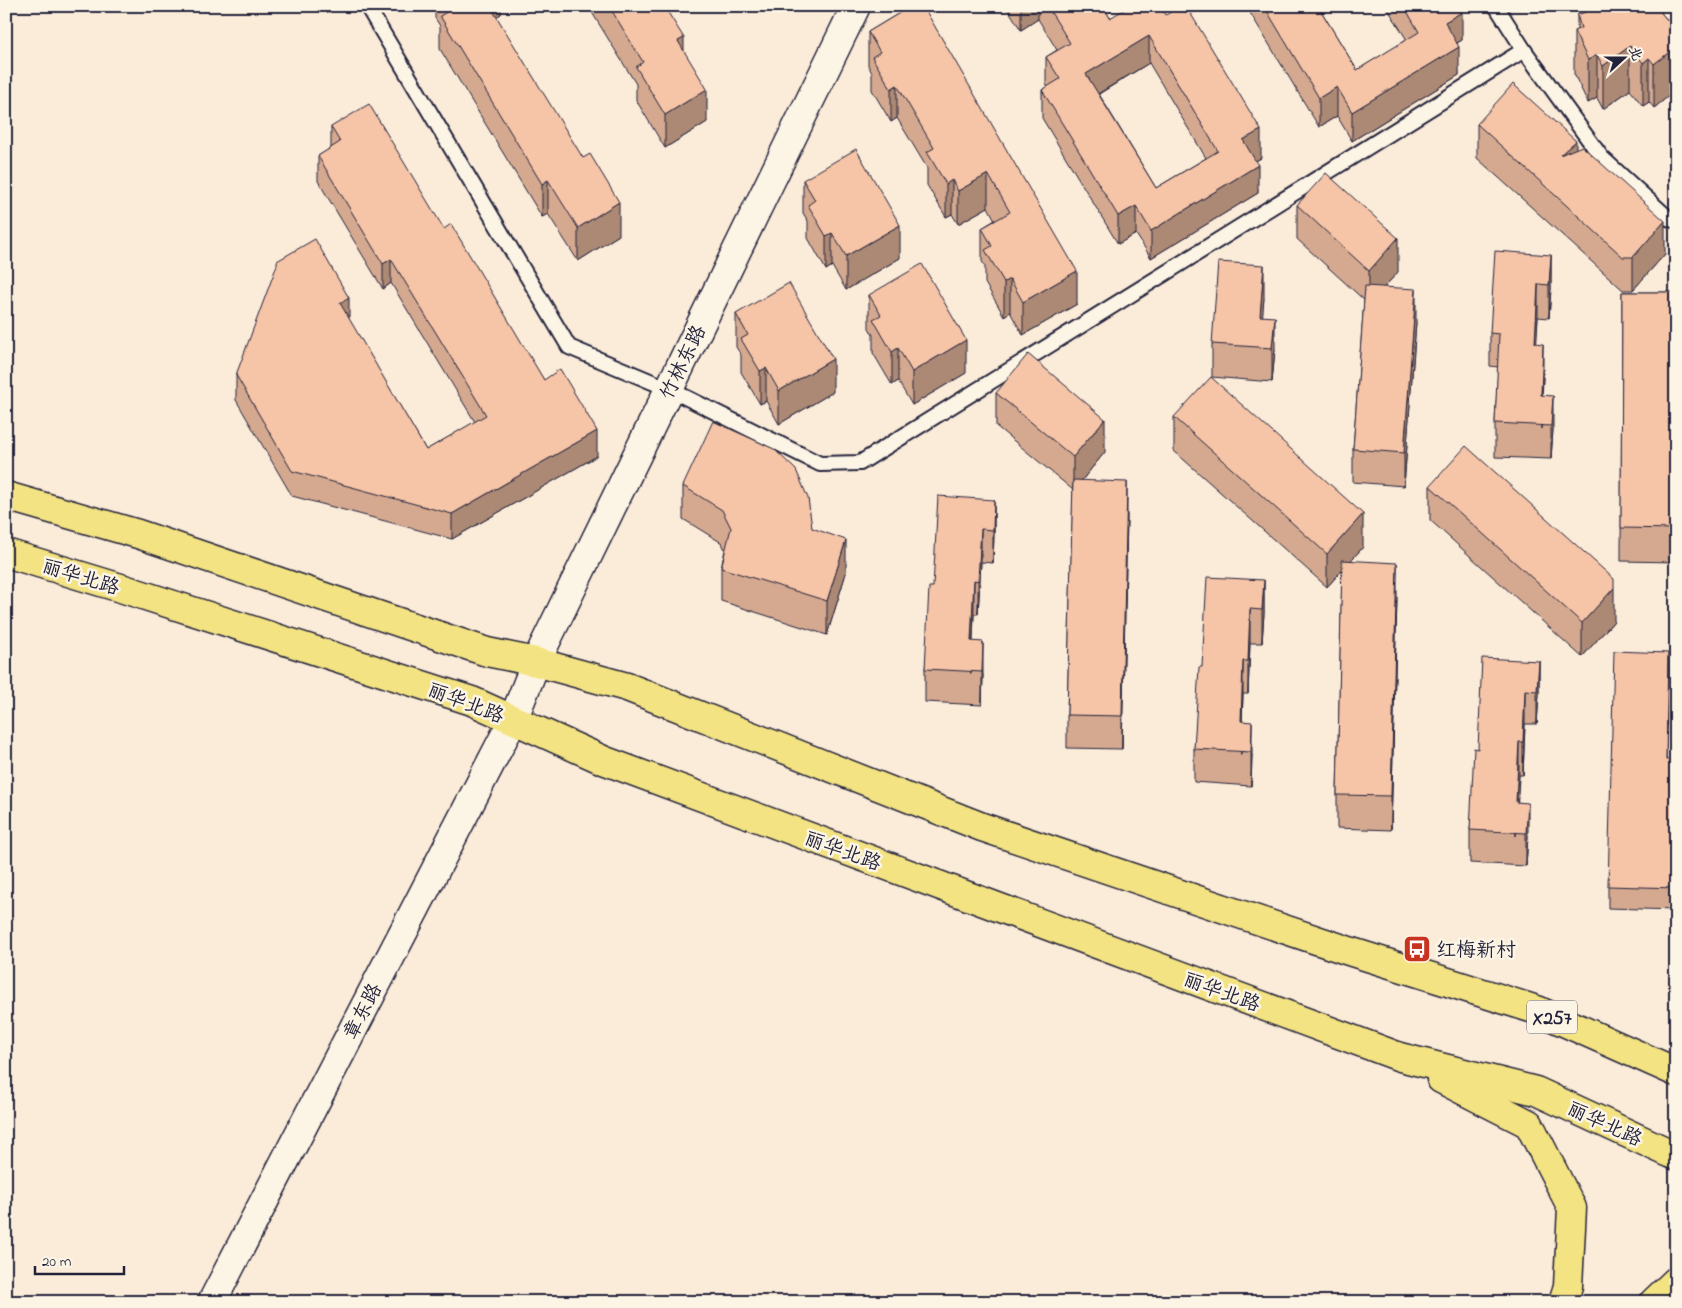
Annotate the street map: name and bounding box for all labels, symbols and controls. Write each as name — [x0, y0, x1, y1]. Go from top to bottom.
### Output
north arrow — [1600, 32, 1650, 82]
text: 北 — [1622, 44, 1647, 64]
street label: 竹林东路 — [654, 320, 715, 405]
street label: 丽华北路 — [38, 553, 124, 604]
street label: 丽华北路 — [423, 676, 509, 733]
street label: 丽华北路 — [800, 825, 886, 880]
bus stop icon: 红梅新村 — [1402, 934, 1432, 964]
place label: 红梅新村 — [1436, 937, 1516, 966]
street label: 丽华北路 — [1179, 966, 1265, 1021]
street label: 章东路 — [338, 978, 391, 1045]
road number: X257 — [1527, 1000, 1577, 1034]
street label: 丽华北路 — [1562, 1095, 1647, 1156]
scale bar — [35, 1243, 124, 1275]
text: 20 m — [42, 1251, 72, 1273]

